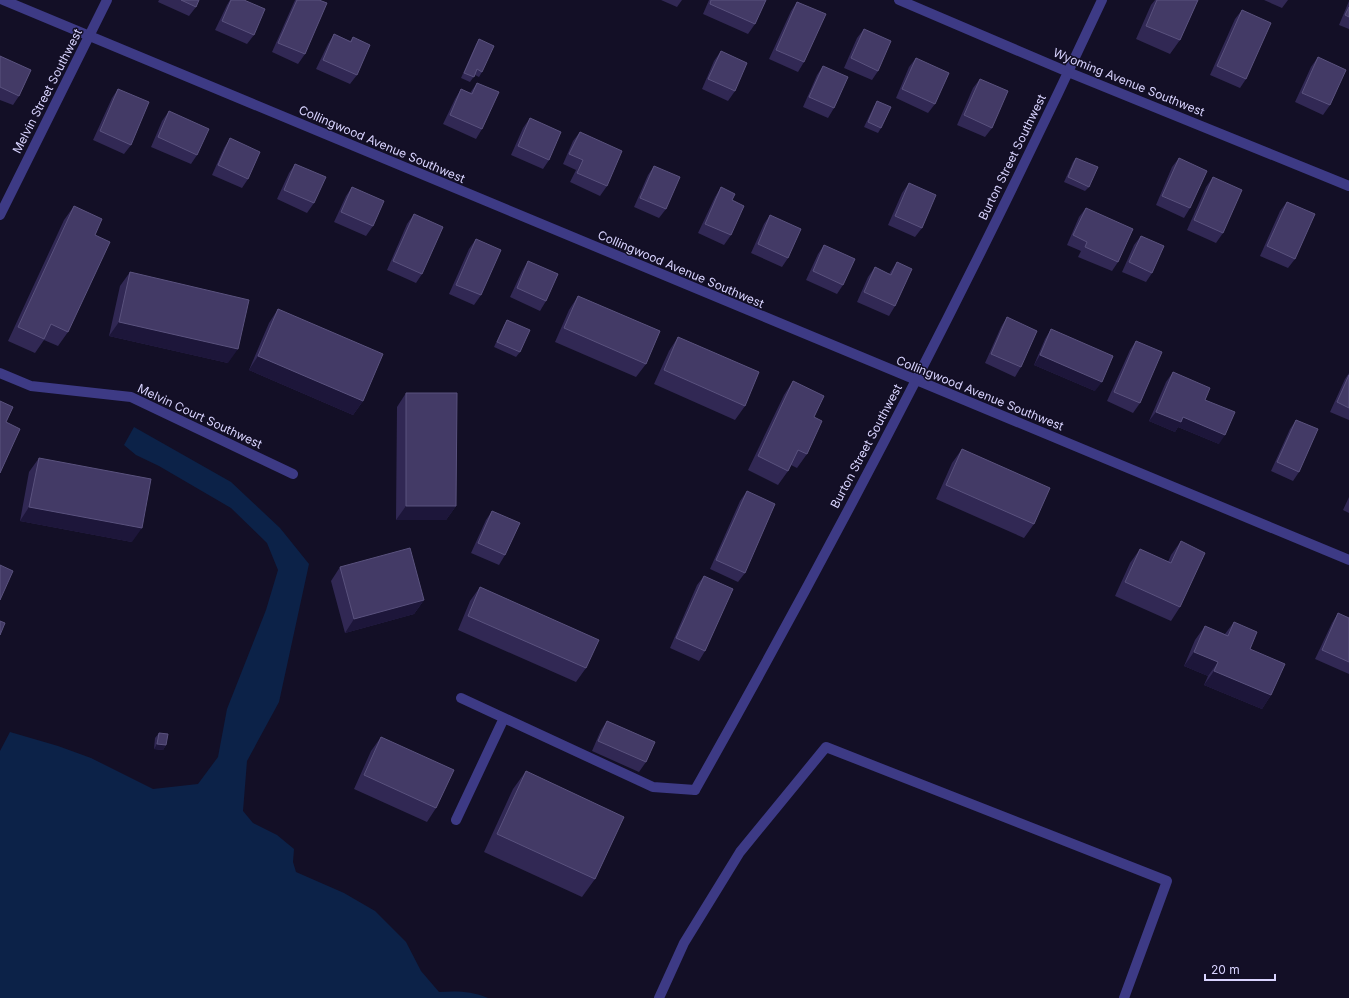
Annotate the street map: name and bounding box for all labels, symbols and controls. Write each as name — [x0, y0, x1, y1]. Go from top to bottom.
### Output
street label: Melvin Street Southwest — [9, 26, 85, 156]
street label: Wyoming Avenue Southwest — [1051, 45, 1207, 119]
street label: Burton Street Southwest — [975, 92, 1049, 222]
street label: Collingwood Avenue Southwest — [297, 102, 467, 186]
street label: Collingwood Avenue Southwest — [596, 227, 766, 311]
street label: Collingwood Avenue Southwest — [894, 352, 1066, 434]
street label: Melvin Court Southwest — [135, 380, 265, 452]
street label: Burton Street Southwest — [827, 381, 905, 511]
scale bar — [1205, 956, 1275, 982]
text: 20 m — [1211, 962, 1240, 977]

